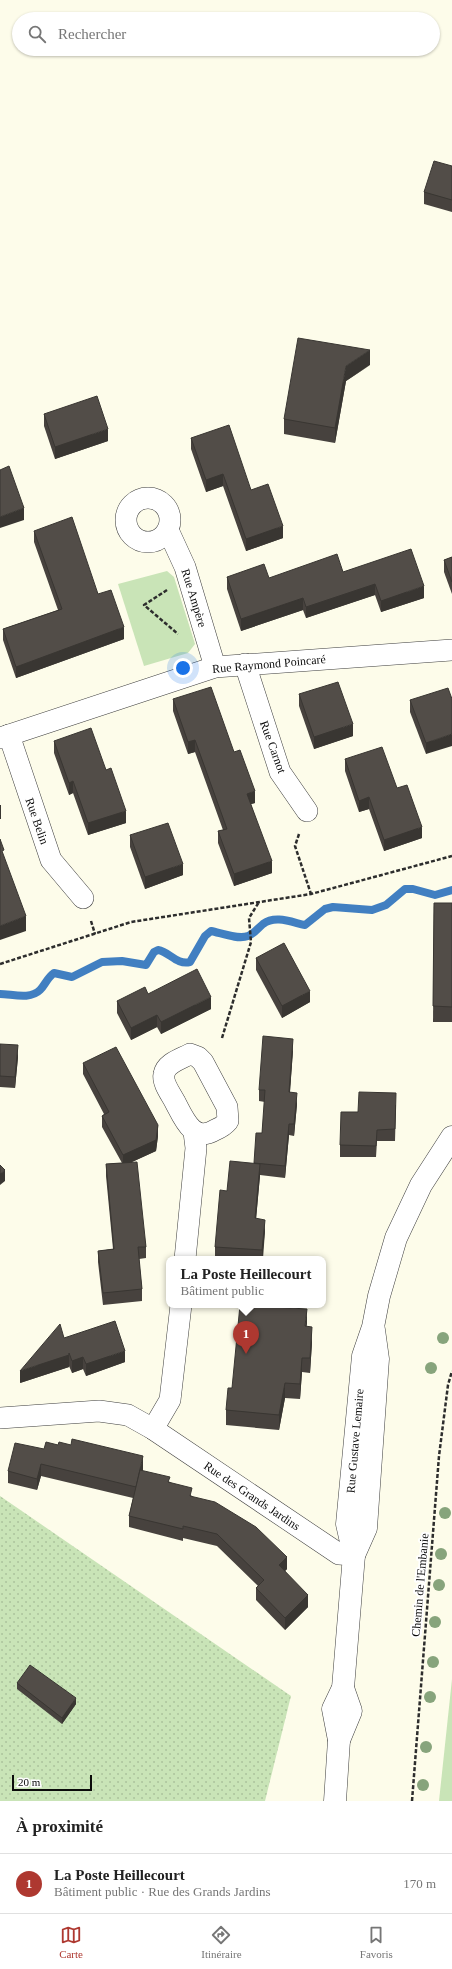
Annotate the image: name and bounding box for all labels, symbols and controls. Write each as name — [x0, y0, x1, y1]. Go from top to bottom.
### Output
search box — [12, 12, 440, 56]
icon: search — [26, 23, 48, 45]
text: Rechercher — [58, 26, 126, 42]
street label: Rue Ampère — [178, 567, 210, 629]
street label: Rue Raymond Poincaré — [212, 652, 326, 676]
your location — [173, 658, 193, 678]
street label: Rue Carnot — [257, 719, 289, 776]
street label: Rue Belin — [23, 796, 51, 846]
popup — [166, 1256, 326, 1308]
text: La Poste Heillecourt — [181, 1266, 311, 1282]
text: Bâtiment public — [181, 1283, 264, 1298]
pin: 1 — [233, 1321, 259, 1354]
street label: Rue Gustave Lemaire — [343, 1388, 367, 1494]
street label: Rue des Grands Jardins — [201, 1459, 303, 1534]
street label: Chemin de l'Embanie — [409, 1533, 431, 1637]
scale bar — [12, 1773, 92, 1792]
text: 20 m — [18, 1776, 40, 1788]
text: À proximité — [16, 1817, 103, 1836]
text: La Poste Heillecourt — [54, 1867, 185, 1883]
text: 1 — [26, 1876, 32, 1891]
text: 170 m — [403, 1876, 436, 1891]
text: Bâtiment public · Rue des Grands Jardins — [54, 1884, 271, 1899]
tab: Carte — [59, 1924, 83, 1960]
tab: Itinéraire — [201, 1924, 242, 1960]
tab: Favoris — [360, 1924, 393, 1960]

